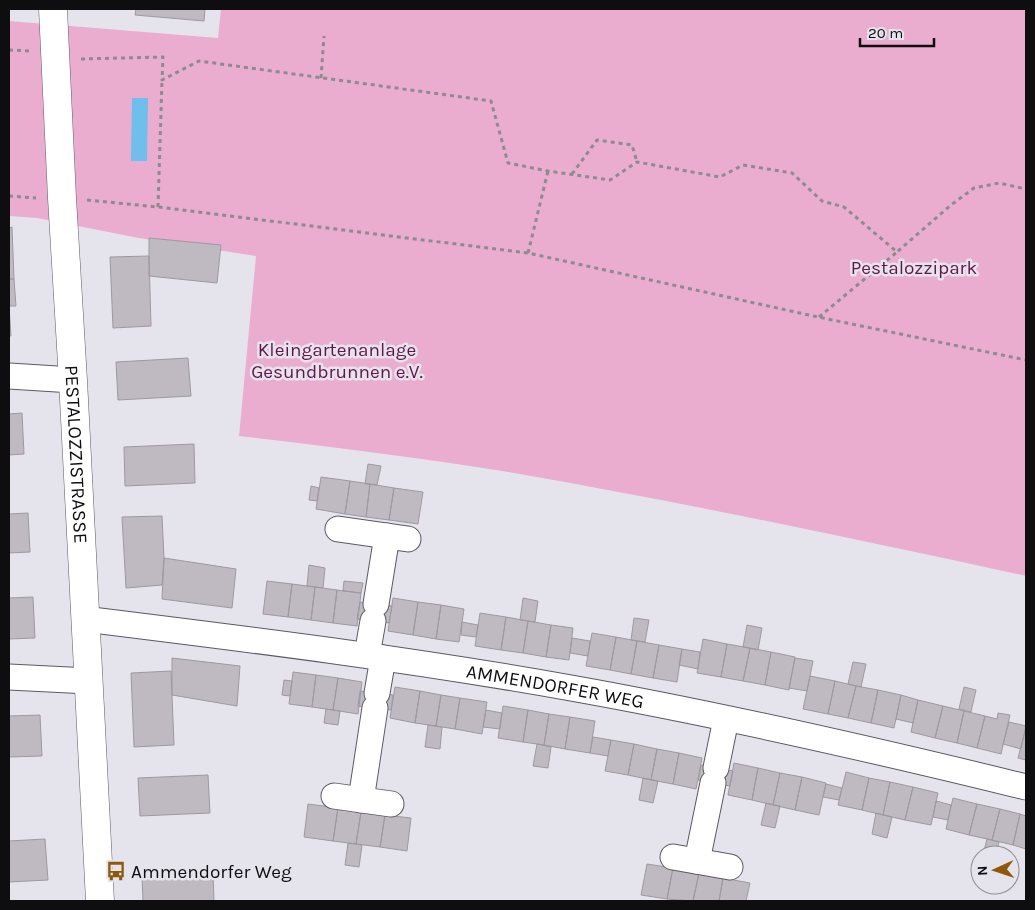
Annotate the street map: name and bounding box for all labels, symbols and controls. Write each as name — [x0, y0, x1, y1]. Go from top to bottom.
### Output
scale bar — [860, 15, 934, 47]
text: 20 m — [868, 24, 903, 42]
park label: Pestalozzipark — [851, 257, 977, 279]
park label: Kleingartenanlage Gesundbrunnen e.V. — [251, 339, 423, 383]
street label: PESTALOZZISTRASSE — [60, 365, 91, 544]
street label: AMMENDORFER WEG — [465, 661, 646, 713]
north arrow — [970, 845, 1020, 895]
bus stop icon: Ammendorfer Weg — [105, 860, 127, 882]
place label: Ammendorfer Weg — [131, 861, 292, 883]
text: N — [974, 865, 991, 876]

